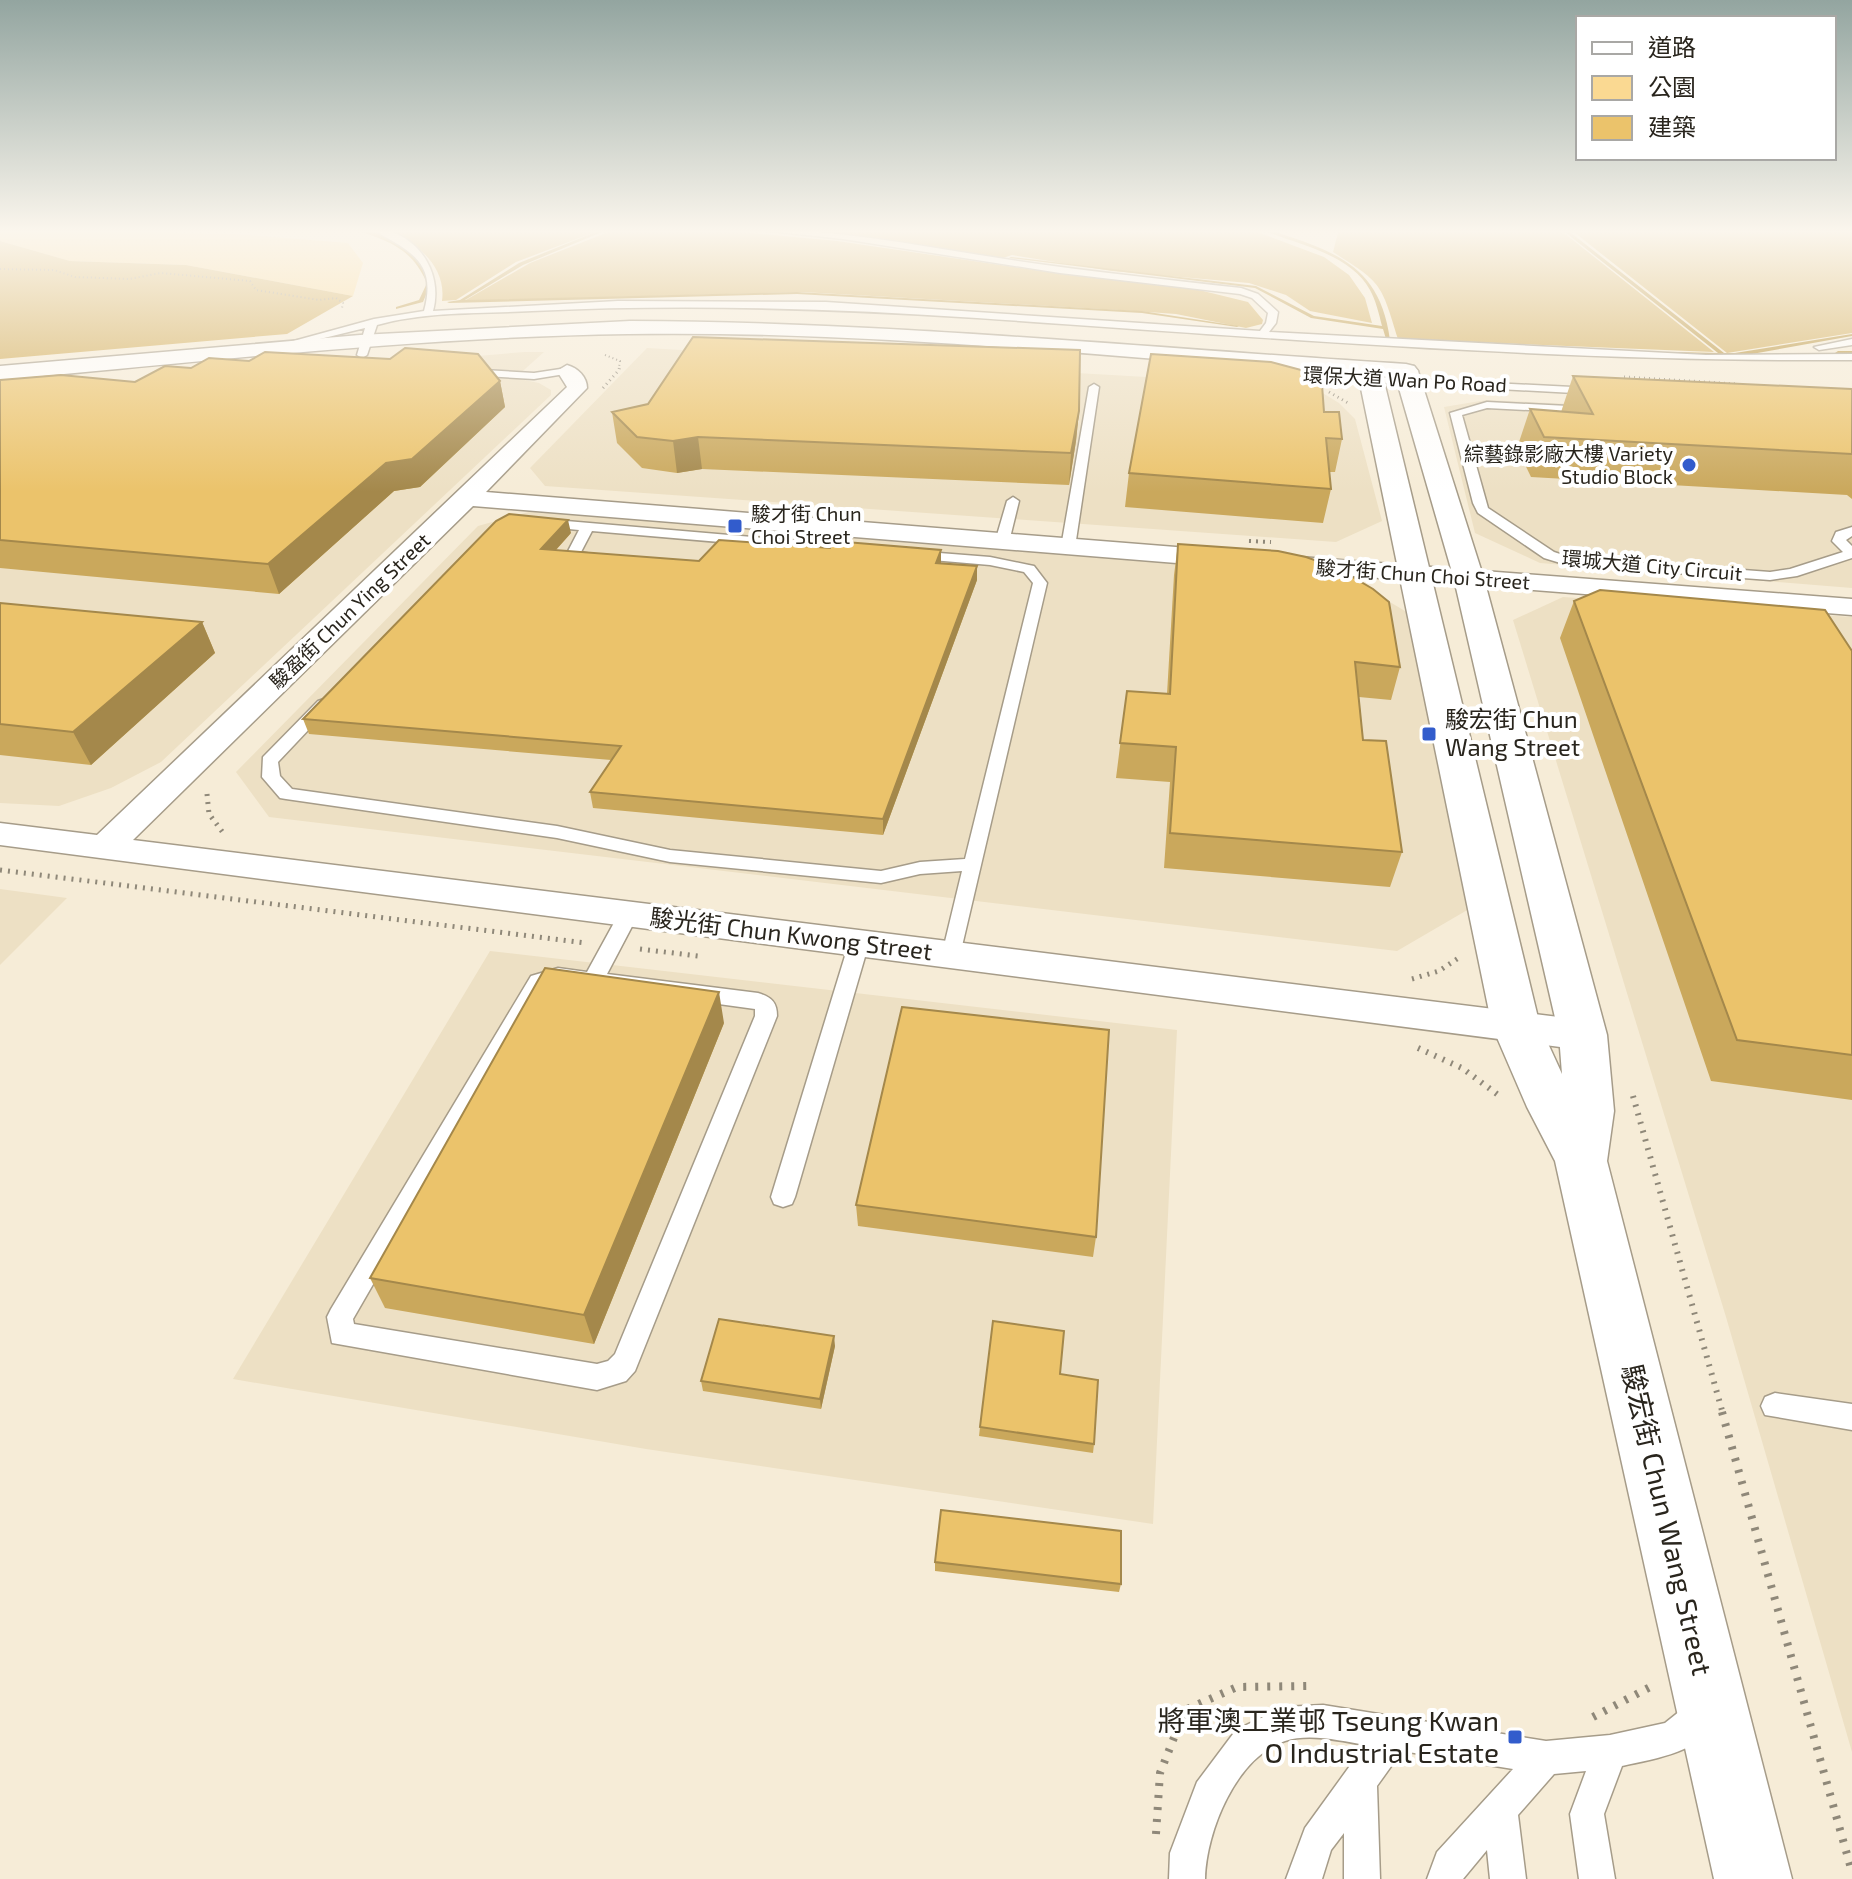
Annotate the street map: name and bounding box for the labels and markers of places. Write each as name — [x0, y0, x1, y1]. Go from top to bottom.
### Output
place label: 綜藝錄影廠大樓 Variety Studio Block — [1464, 441, 1673, 488]
marker: 綜藝錄影廠大樓 Variety Studio Block — [1680, 456, 1698, 474]
place label: 駿才街 Chun Choi Street — [751, 501, 862, 548]
marker: 駿才街 Chun Choi Street — [726, 517, 744, 535]
place label: 駿宏街 Chun Wang Street — [1445, 704, 1580, 761]
marker: 駿宏街 Chun Wang Street — [1420, 725, 1438, 743]
place label: 將軍澳工業邨 Tseung Kwan O Industrial Estate — [1157, 1703, 1499, 1769]
marker: 將軍澳工業邨 Tseung Kwan O Industrial Estate — [1506, 1728, 1524, 1746]

